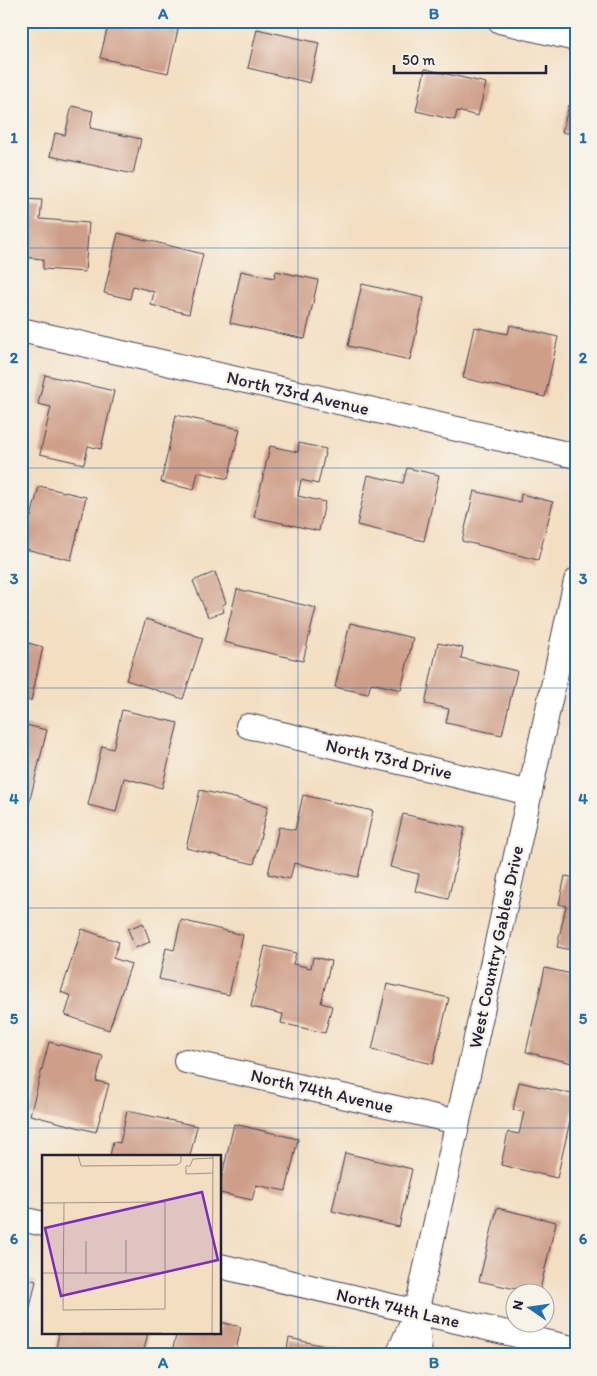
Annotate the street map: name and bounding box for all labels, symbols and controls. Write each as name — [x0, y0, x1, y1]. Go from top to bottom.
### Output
text: A — [157, 4, 169, 23]
text: B — [429, 4, 440, 23]
scale bar — [394, 42, 547, 74]
text: 50 m — [402, 51, 435, 69]
text: 1 — [10, 128, 18, 147]
text: 1 — [579, 128, 587, 147]
text: 2 — [10, 348, 19, 367]
text: 2 — [579, 348, 588, 367]
street label: North 73rd Avenue — [225, 366, 371, 420]
text: 3 — [10, 569, 19, 588]
text: 3 — [579, 569, 588, 588]
street label: North 73rd Drive — [324, 734, 454, 784]
text: 4 — [9, 789, 19, 808]
text: 4 — [578, 789, 588, 808]
street label: West Country Gables Drive — [464, 844, 528, 1050]
text: 5 — [10, 1009, 19, 1028]
text: 5 — [579, 1009, 588, 1028]
street label: North 74th Avenue — [249, 1064, 395, 1118]
inset map — [42, 1155, 221, 1334]
text: 6 — [10, 1229, 19, 1248]
text: 6 — [579, 1229, 588, 1248]
street label: North 74th Lane — [334, 1283, 462, 1333]
north arrow — [504, 1284, 554, 1334]
text: N — [508, 1299, 527, 1312]
text: A — [157, 1353, 169, 1372]
text: B — [429, 1353, 440, 1372]

